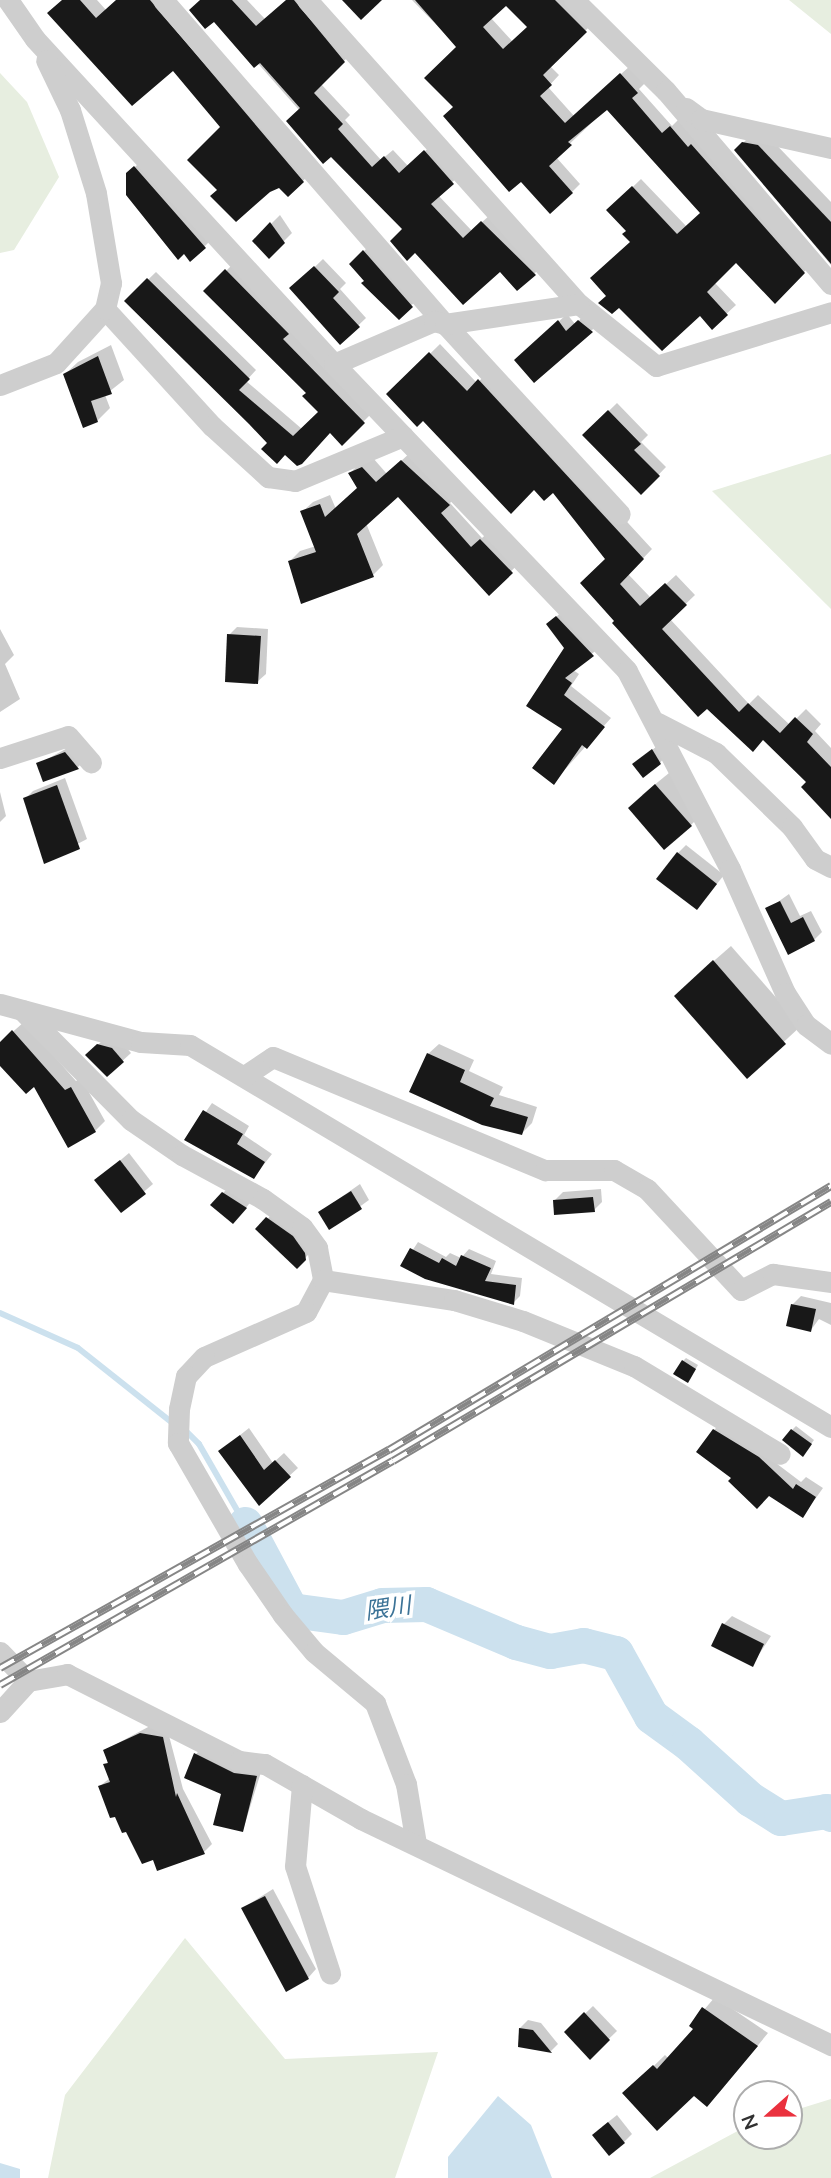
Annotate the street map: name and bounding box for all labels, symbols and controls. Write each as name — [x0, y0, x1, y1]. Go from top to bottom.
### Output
water label: 隈川 — [363, 1592, 413, 1626]
north arrow — [733, 2080, 803, 2150]
text: N — [736, 2111, 765, 2133]

